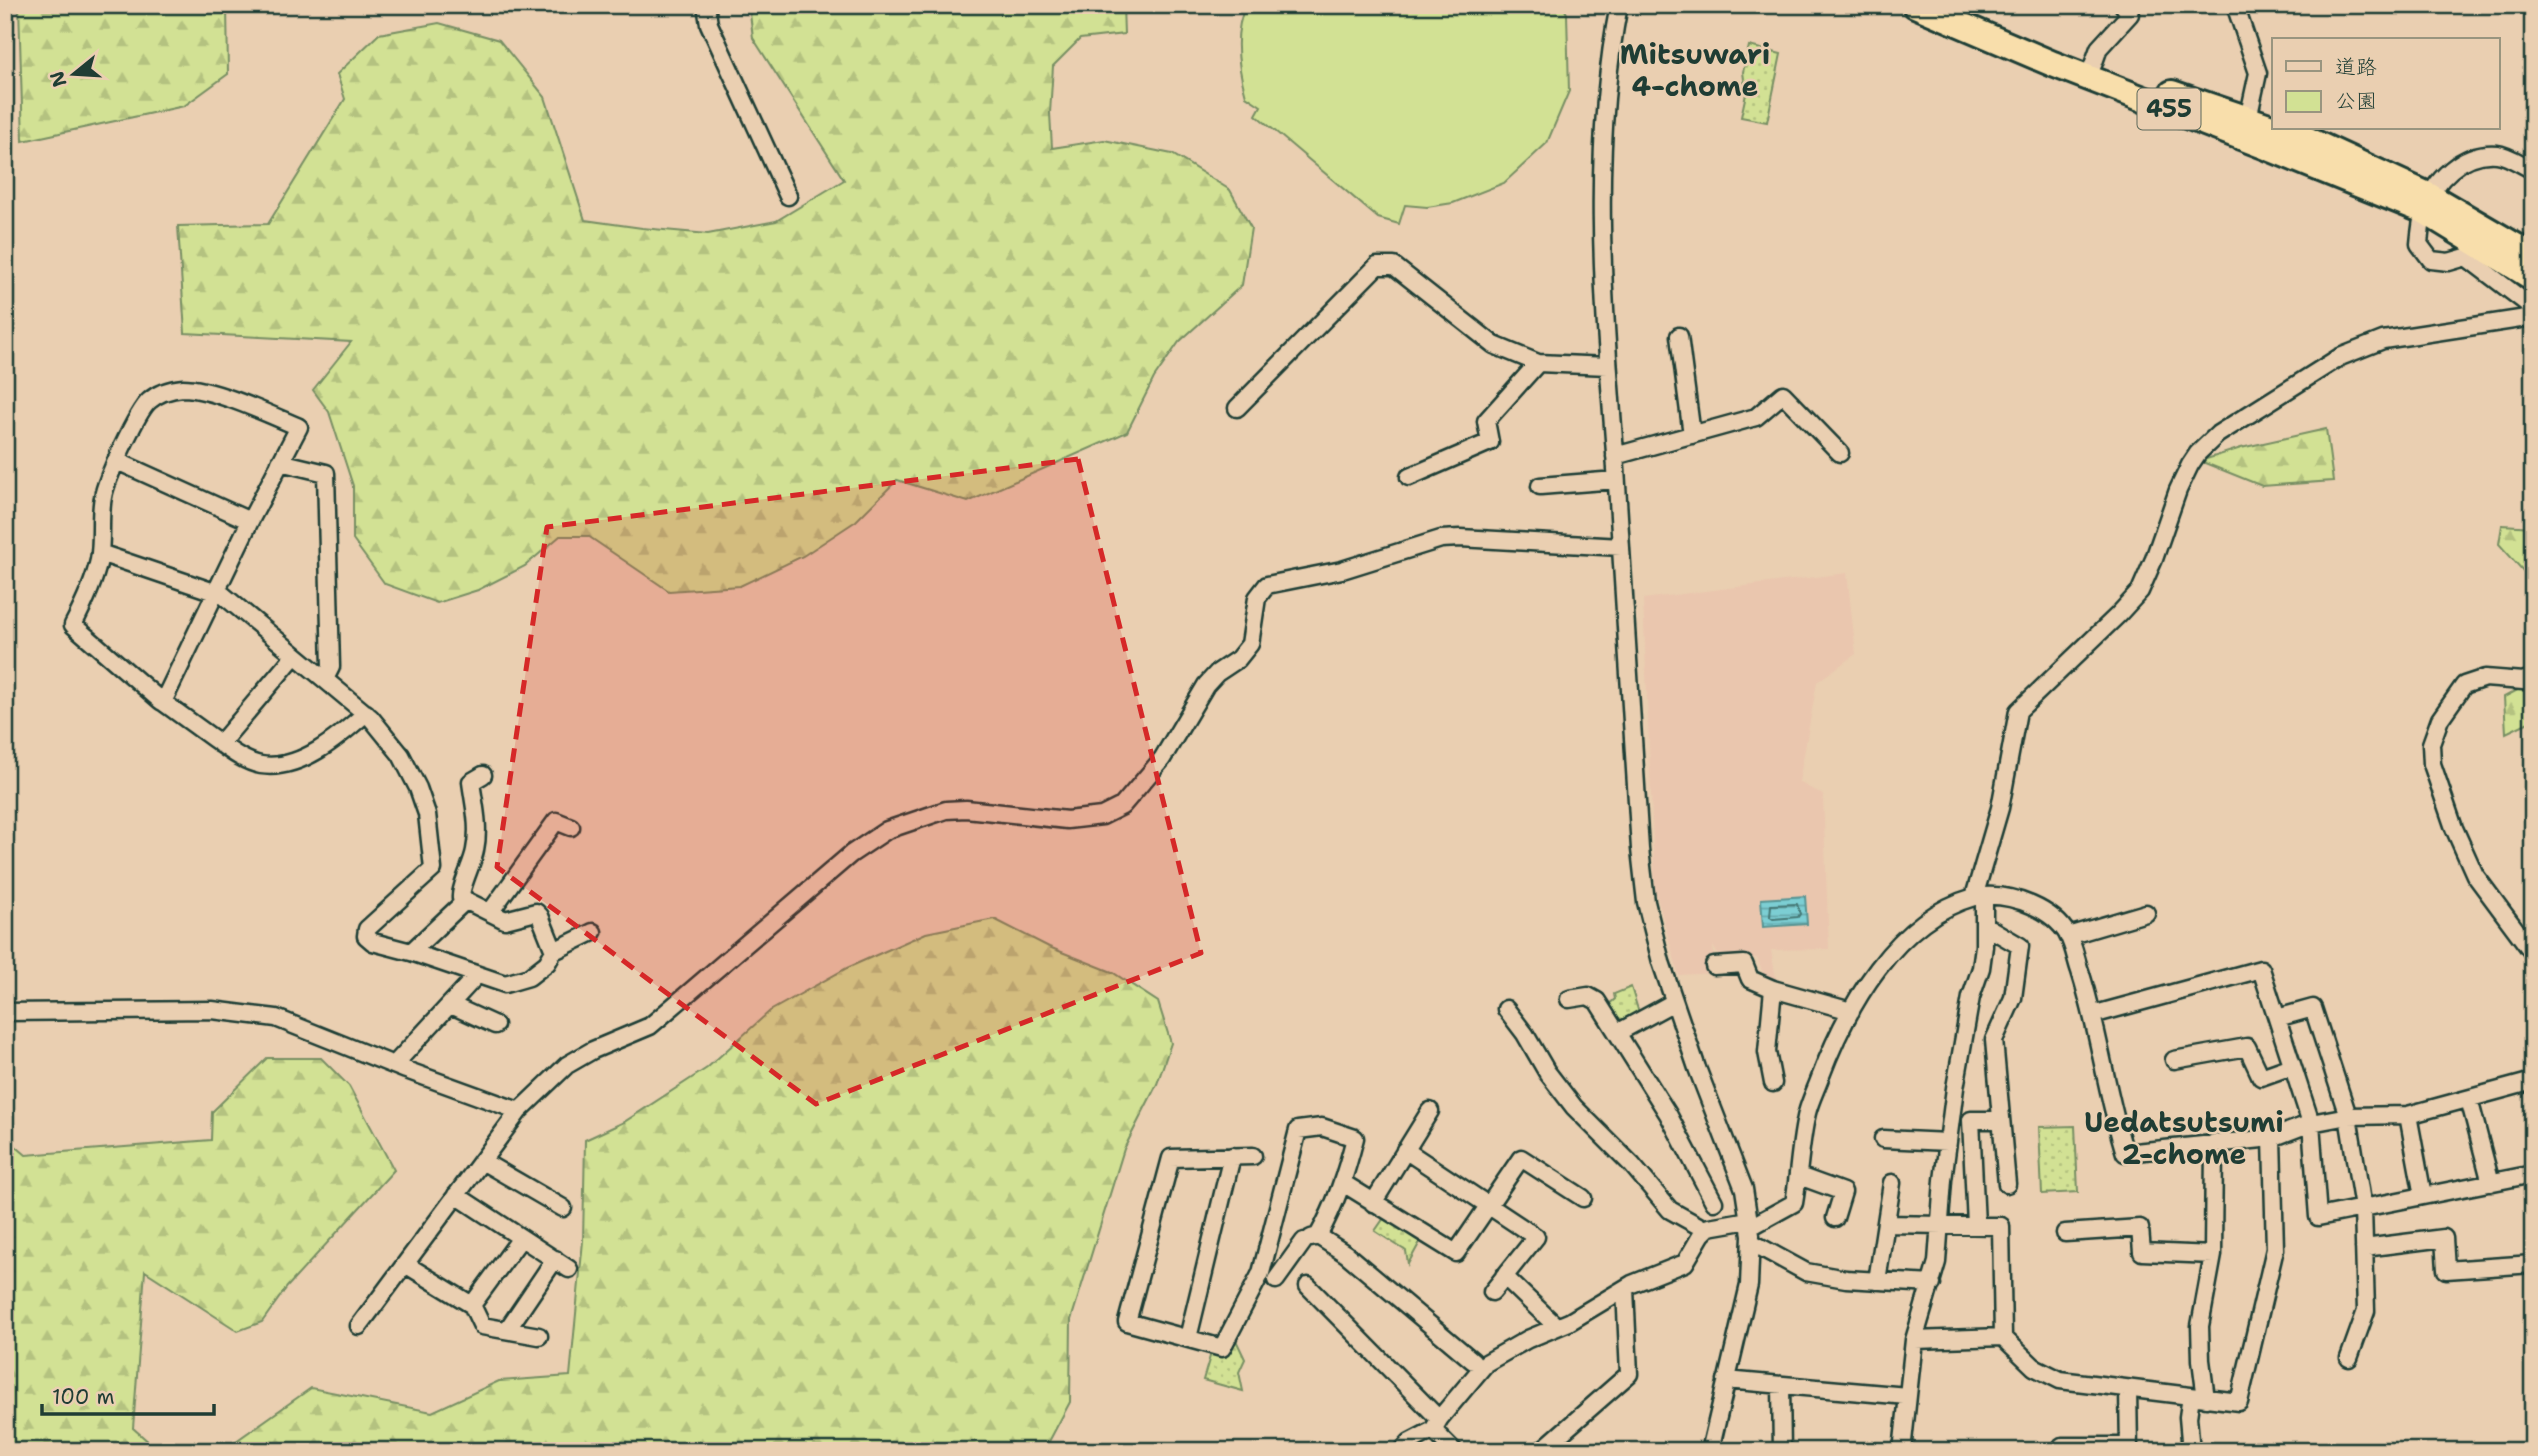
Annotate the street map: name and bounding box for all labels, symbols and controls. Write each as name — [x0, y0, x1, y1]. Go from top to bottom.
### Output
district label: Mitsuwari 4-chome — [1620, 35, 1770, 105]
north arrow — [38, 38, 108, 108]
legend — [2272, 38, 2500, 130]
text: 道路 — [2335, 53, 2377, 81]
text: N — [44, 68, 73, 90]
text: 公園 — [2335, 87, 2377, 115]
road number: 455 — [2138, 88, 2200, 130]
district label: Uedatsutsumi 2-chome — [2084, 1103, 2284, 1173]
scale bar — [42, 1372, 214, 1416]
text: 100 m — [52, 1383, 115, 1411]

